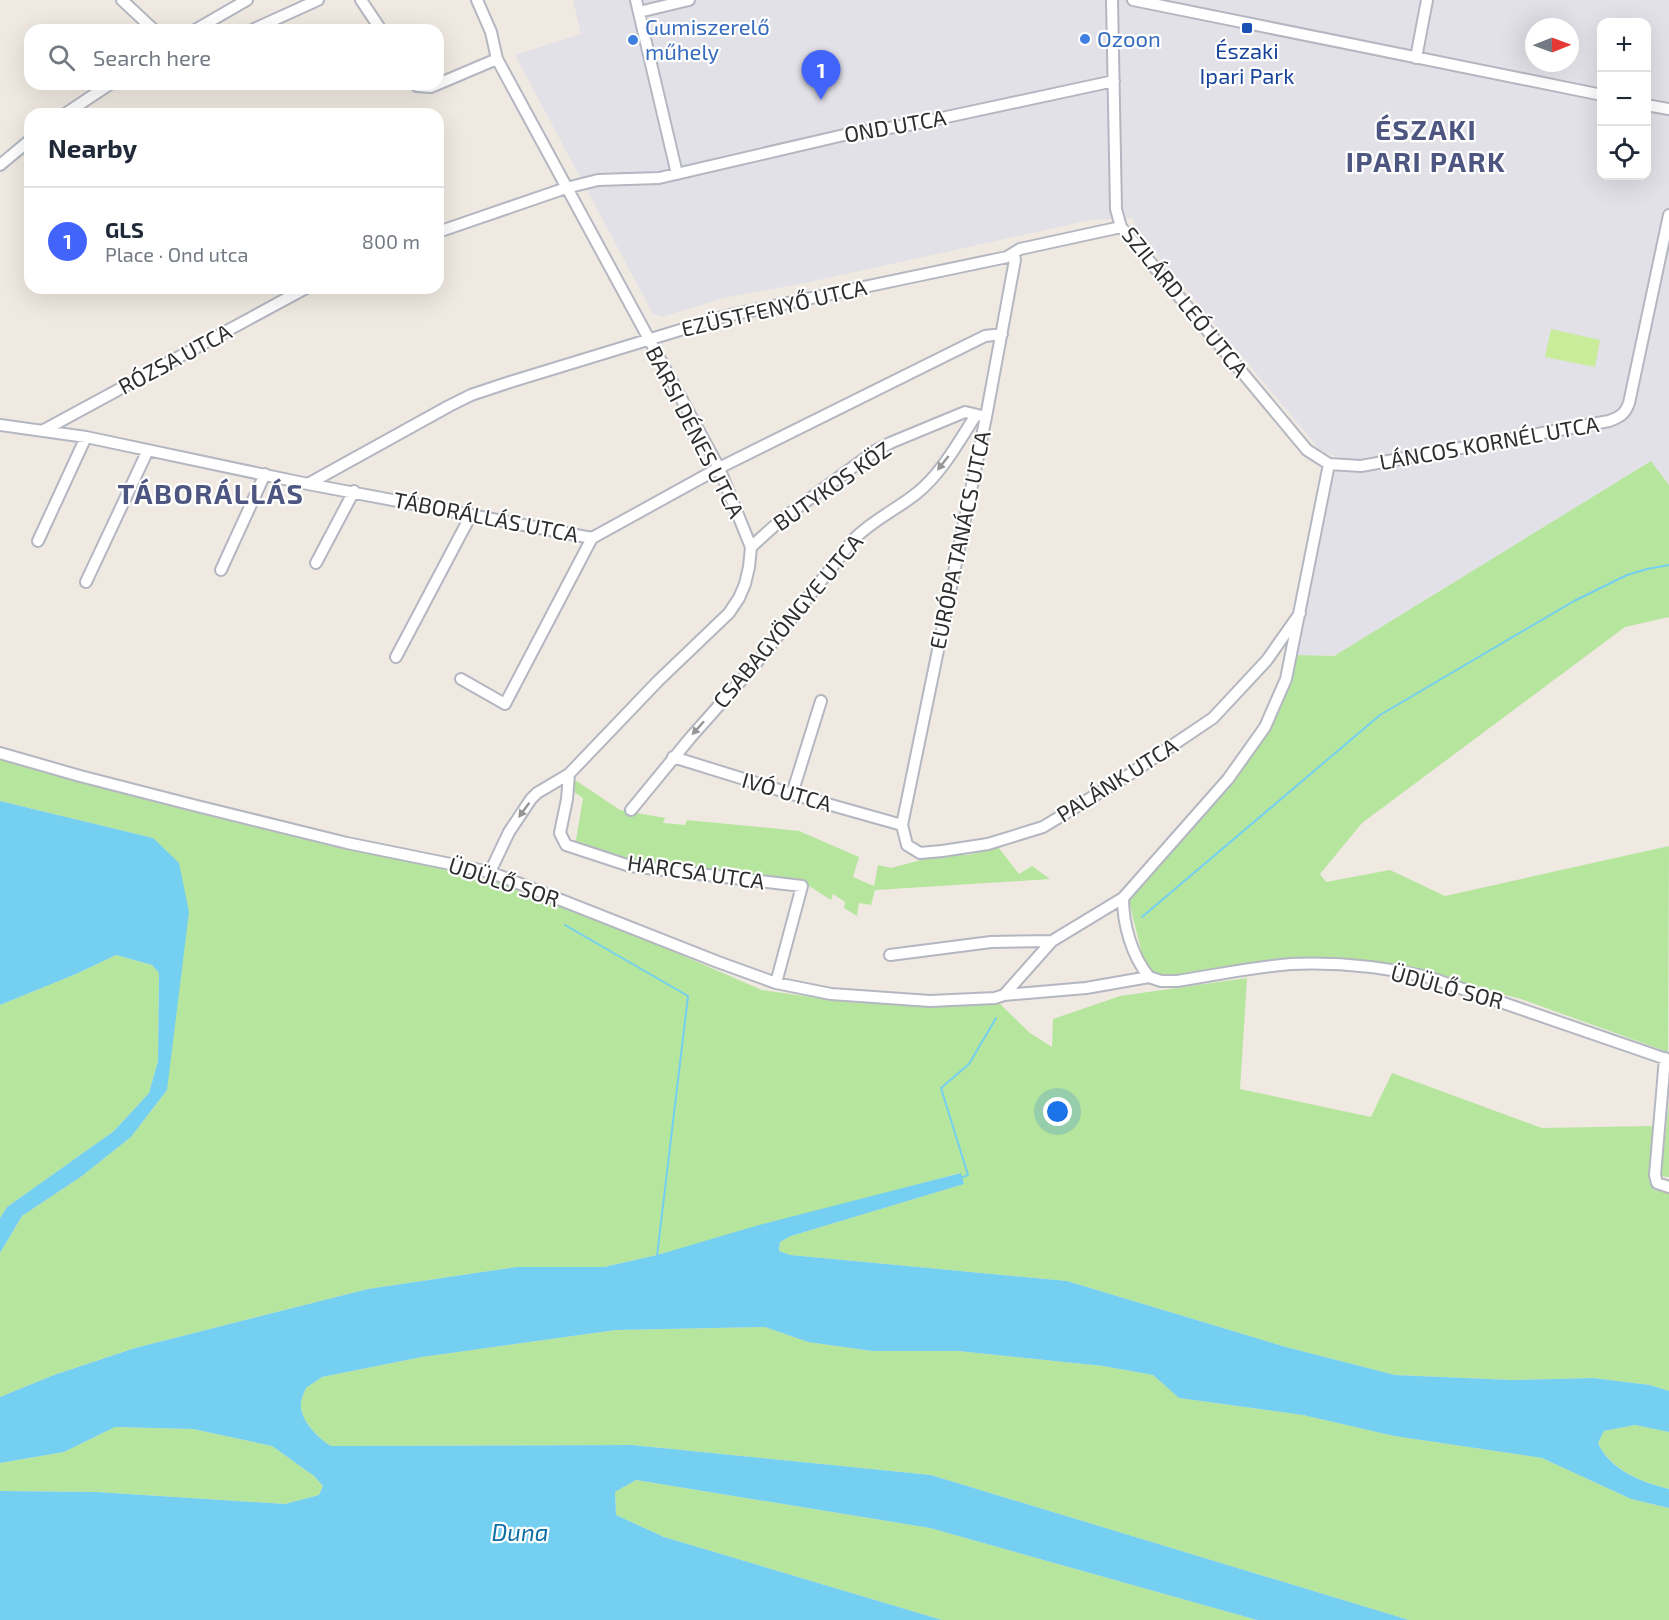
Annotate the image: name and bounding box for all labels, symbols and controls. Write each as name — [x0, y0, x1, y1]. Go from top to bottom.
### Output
place label: Gumiszerelő műhely — [645, 13, 770, 64]
north arrow — [1525, 18, 1579, 72]
map controls — [1597, 18, 1651, 180]
button: + — [1597, 18, 1651, 72]
marker: Északi Ipari Park — [1240, 21, 1254, 35]
search box — [24, 24, 444, 90]
place label: Ozoon — [1097, 25, 1161, 51]
marker: Ozoon — [1078, 32, 1092, 46]
marker: Gumiszerelő műhely — [626, 33, 640, 47]
place label: Északi Ipari Park — [1200, 37, 1294, 88]
icon: search — [45, 41, 78, 74]
text: Search here — [93, 44, 211, 70]
pin: 1 — [802, 51, 840, 100]
button: − — [1597, 72, 1651, 126]
street label: OND UTCA — [842, 103, 948, 147]
district label: ÉSZAKI IPARI PARK — [1346, 112, 1506, 178]
button: locate — [1597, 126, 1651, 180]
text: Nearby — [48, 132, 137, 163]
text: GLS — [105, 216, 144, 242]
street label: SZILÁRD LEÓ UTCA — [1117, 221, 1254, 382]
text: 1 — [63, 229, 72, 253]
text: 800 m — [362, 229, 420, 253]
text: Place · Ond utca — [105, 242, 248, 266]
street label: EZÜSTFENYŐ UTCA — [679, 273, 869, 341]
street label: RÓZSA UTCA — [114, 317, 236, 399]
street label: BARSI DÉNES UTCA — [641, 341, 751, 522]
street label: LÁNCOS KORNÉL UTCA — [1377, 410, 1601, 474]
street label: EURÓPA TANÁCS UTCA — [923, 428, 995, 651]
street label: BUTYKOS KÖZ — [768, 435, 895, 535]
one-way arrow — [937, 455, 949, 471]
district label: TÁBORÁLLÁS — [118, 476, 304, 510]
street label: TÁBORÁLLÁS UTCA — [392, 485, 581, 547]
street label: CSABAGYÖNGYE UTCA — [707, 528, 868, 712]
one-way arrow — [692, 720, 705, 735]
street label: PALÁNK UTCA — [1051, 732, 1182, 827]
street label: IVÓ UTCA — [739, 766, 835, 816]
one-way arrow — [518, 801, 530, 817]
street label: HARCSA UTCA — [626, 849, 767, 894]
street label: ÜDÜLŐ SOR — [446, 851, 563, 911]
street label: ÜDÜLŐ SOR — [1388, 959, 1506, 1013]
your location — [1043, 1097, 1072, 1126]
water label: Duna — [491, 1517, 549, 1546]

